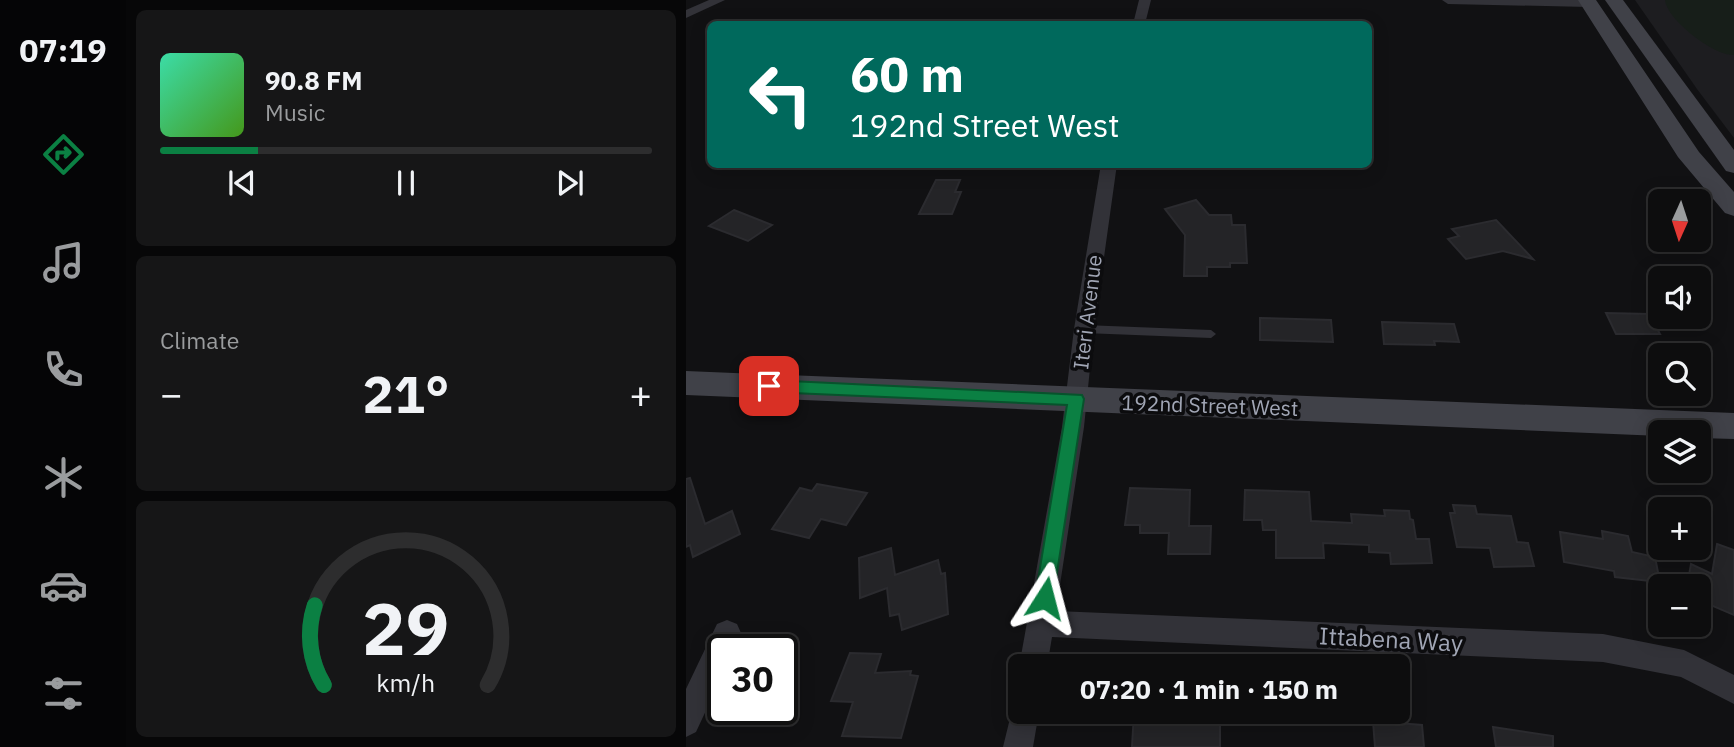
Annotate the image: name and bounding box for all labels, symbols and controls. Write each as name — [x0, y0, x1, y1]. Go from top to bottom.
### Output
text: 07:19 — [19, 29, 107, 71]
text: 60 m — [850, 42, 964, 105]
icon: left — [735, 49, 826, 140]
text: 90.8 FM — [265, 63, 363, 97]
text: Music — [265, 97, 325, 127]
text: 192nd Street West — [850, 104, 1119, 146]
icon: directions — [39, 130, 88, 179]
icon: previous — [223, 164, 261, 202]
icon: pause — [387, 164, 425, 202]
icon: next — [551, 164, 589, 202]
north arrow — [1648, 189, 1712, 252]
map controls — [1648, 189, 1711, 637]
icon: music — [39, 238, 88, 287]
street label: Iteri Avenue — [1066, 253, 1108, 371]
button: sound — [1648, 266, 1711, 329]
text: Climate — [160, 325, 239, 355]
button: search — [1648, 343, 1711, 406]
icon: phone — [39, 345, 88, 394]
pin — [739, 356, 799, 416]
text: 21° — [363, 360, 449, 427]
icon: arrive — [750, 367, 788, 405]
text: − — [160, 369, 183, 418]
text: + — [629, 369, 652, 418]
street label: 192nd Street West — [1121, 388, 1299, 422]
button: layers — [1648, 420, 1711, 483]
icon: climate — [39, 453, 88, 502]
button: + — [1648, 497, 1711, 560]
icon: car — [39, 561, 88, 610]
position arrow — [1008, 561, 1082, 635]
button: − — [1648, 574, 1711, 637]
text: 29 — [362, 581, 450, 676]
street label: Ittabena Way — [1318, 619, 1464, 659]
speed limit sign: 30 — [707, 634, 798, 725]
text: km/h — [377, 666, 435, 699]
icon: filters — [39, 669, 88, 718]
text: 07:20 · 1 min · 150 m — [1080, 672, 1338, 706]

